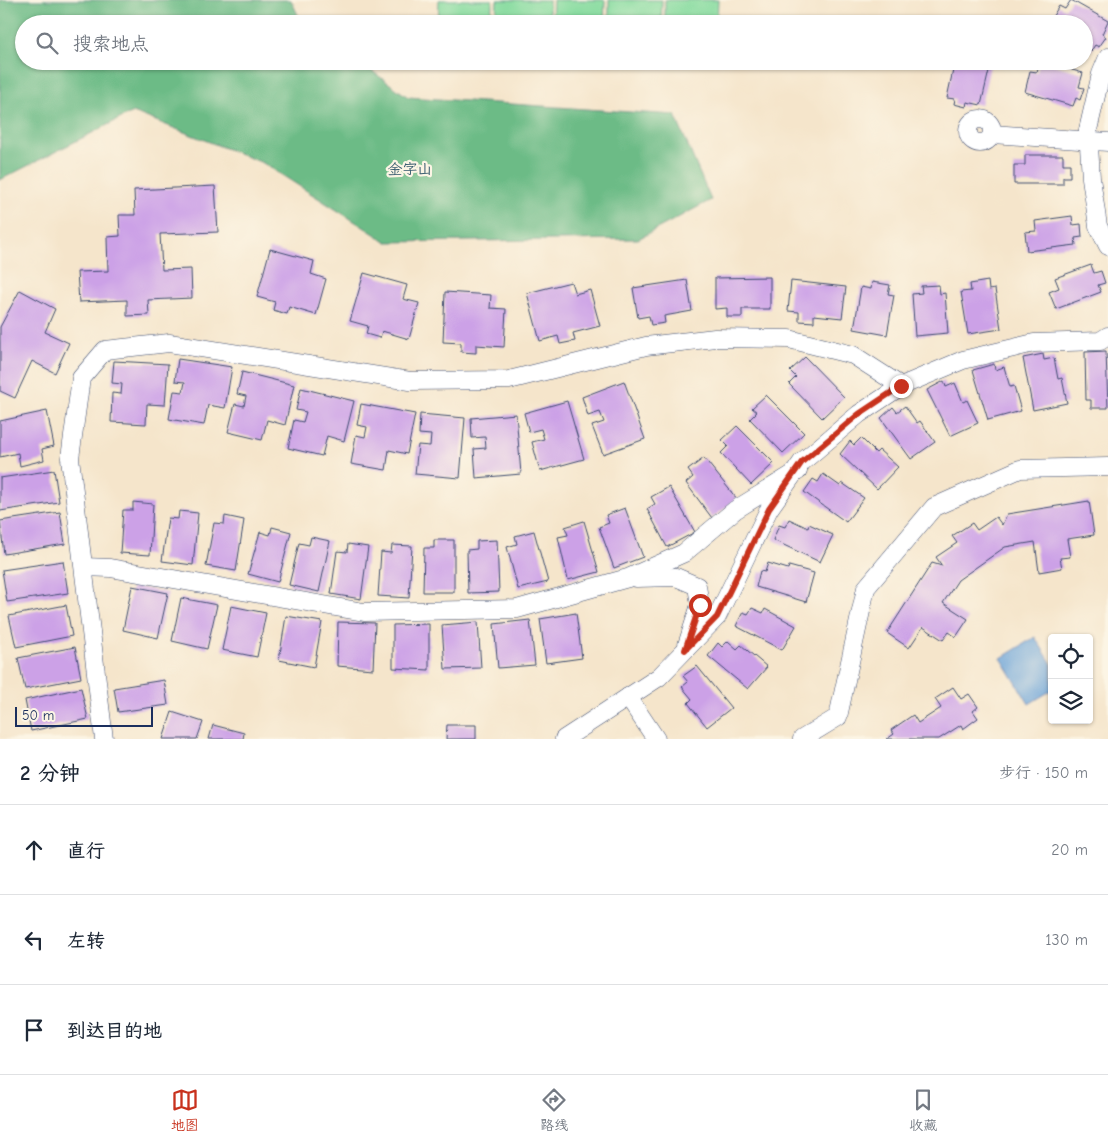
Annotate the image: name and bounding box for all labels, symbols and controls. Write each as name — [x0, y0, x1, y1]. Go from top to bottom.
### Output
search box — [15, 15, 1093, 70]
icon: search — [33, 29, 61, 57]
text: 搜索地点 — [73, 33, 149, 55]
park label: 金字山 — [387, 160, 433, 178]
route end — [890, 375, 913, 398]
route start — [689, 594, 712, 617]
map controls — [1048, 634, 1093, 724]
button: locate — [1048, 634, 1093, 679]
button: layers — [1048, 679, 1093, 724]
scale bar — [15, 704, 152, 727]
text: 50 m — [22, 707, 54, 724]
text: 2 分钟 — [20, 761, 80, 785]
text: 步行 · 150 m — [999, 764, 1088, 782]
icon: ahead — [20, 836, 48, 864]
text: 直行 — [67, 840, 105, 862]
text: 20 m — [1051, 841, 1088, 859]
icon: left — [20, 926, 48, 954]
text: 左转 — [67, 930, 105, 952]
text: 130 m — [1045, 931, 1088, 949]
icon: arrive — [20, 1016, 48, 1044]
text: 到达目的地 — [67, 1020, 162, 1042]
tab: 地图 — [171, 1086, 199, 1134]
tab: 路线 — [540, 1086, 568, 1134]
tab: 收藏 — [909, 1086, 937, 1134]

